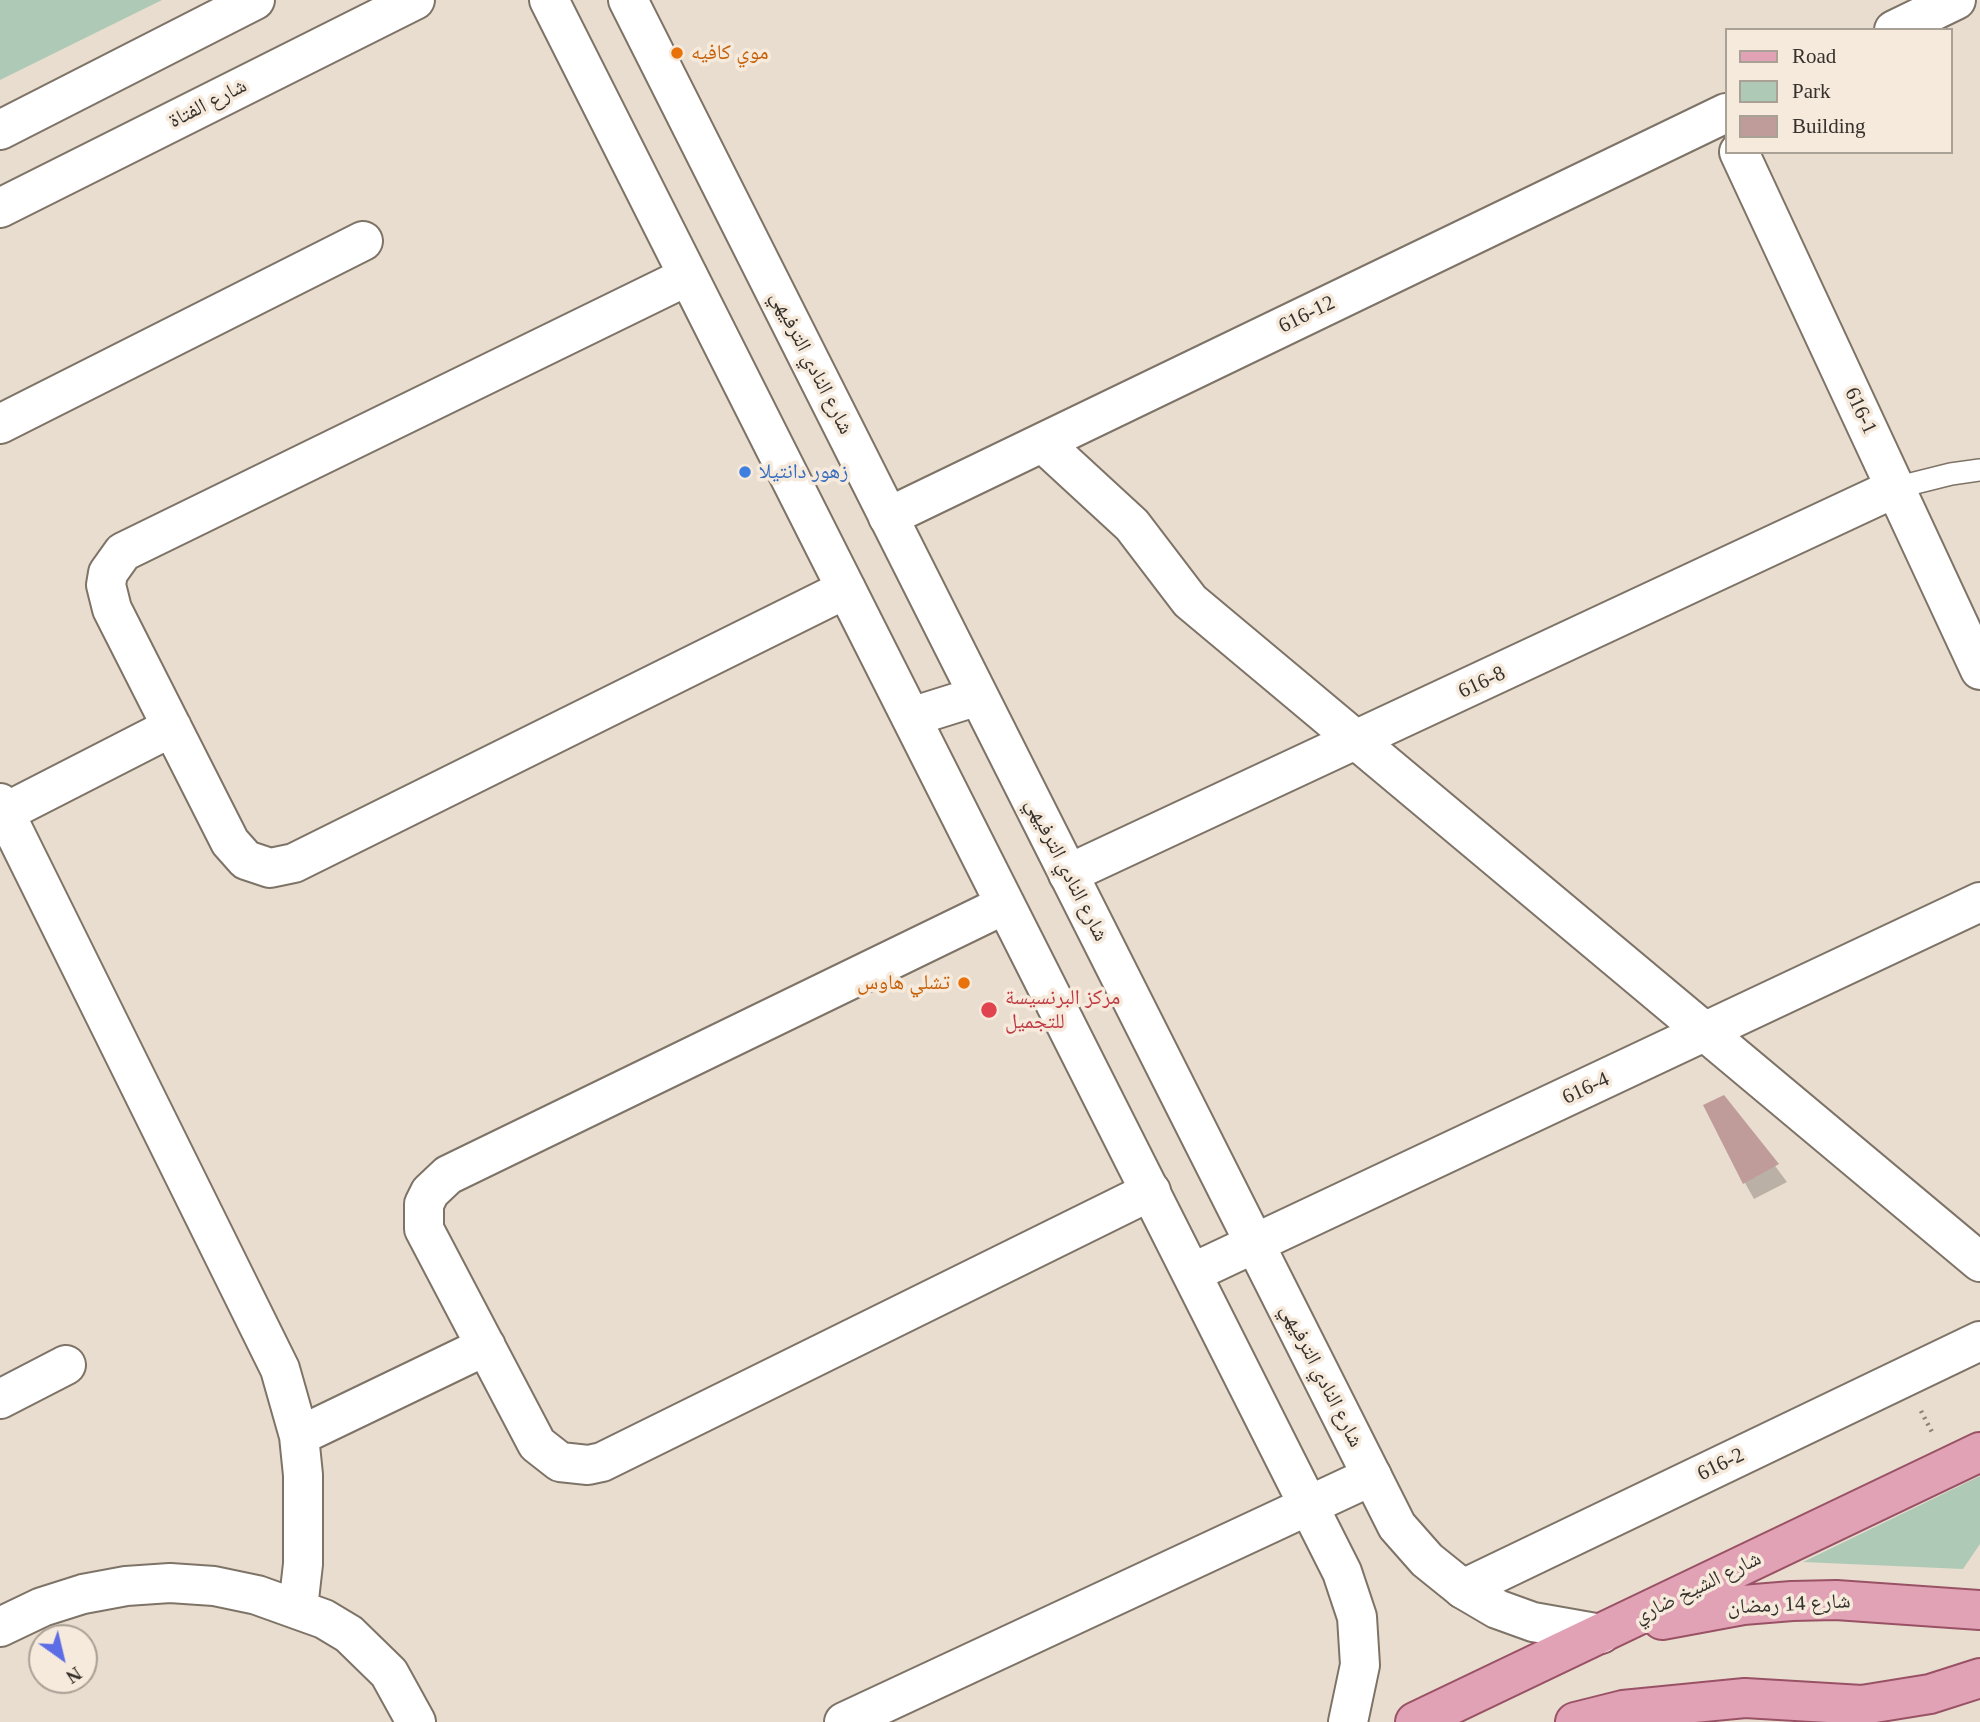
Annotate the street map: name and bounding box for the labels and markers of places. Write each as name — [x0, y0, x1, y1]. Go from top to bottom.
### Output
place label: موي كافيه — [691, 40, 769, 66]
marker: موي كافيه — [669, 45, 685, 61]
place label: زهور دانتيلا — [759, 459, 848, 485]
marker: زهور دانتيلا — [737, 464, 753, 480]
place label: تشلي هاوس — [857, 970, 950, 996]
marker: تشلي هاوس — [956, 975, 972, 991]
place label: مركز البرنسيسة للتجميل — [1005, 985, 1120, 1035]
marker: مركز البرنسيسة للتجميل — [979, 1000, 999, 1020]

